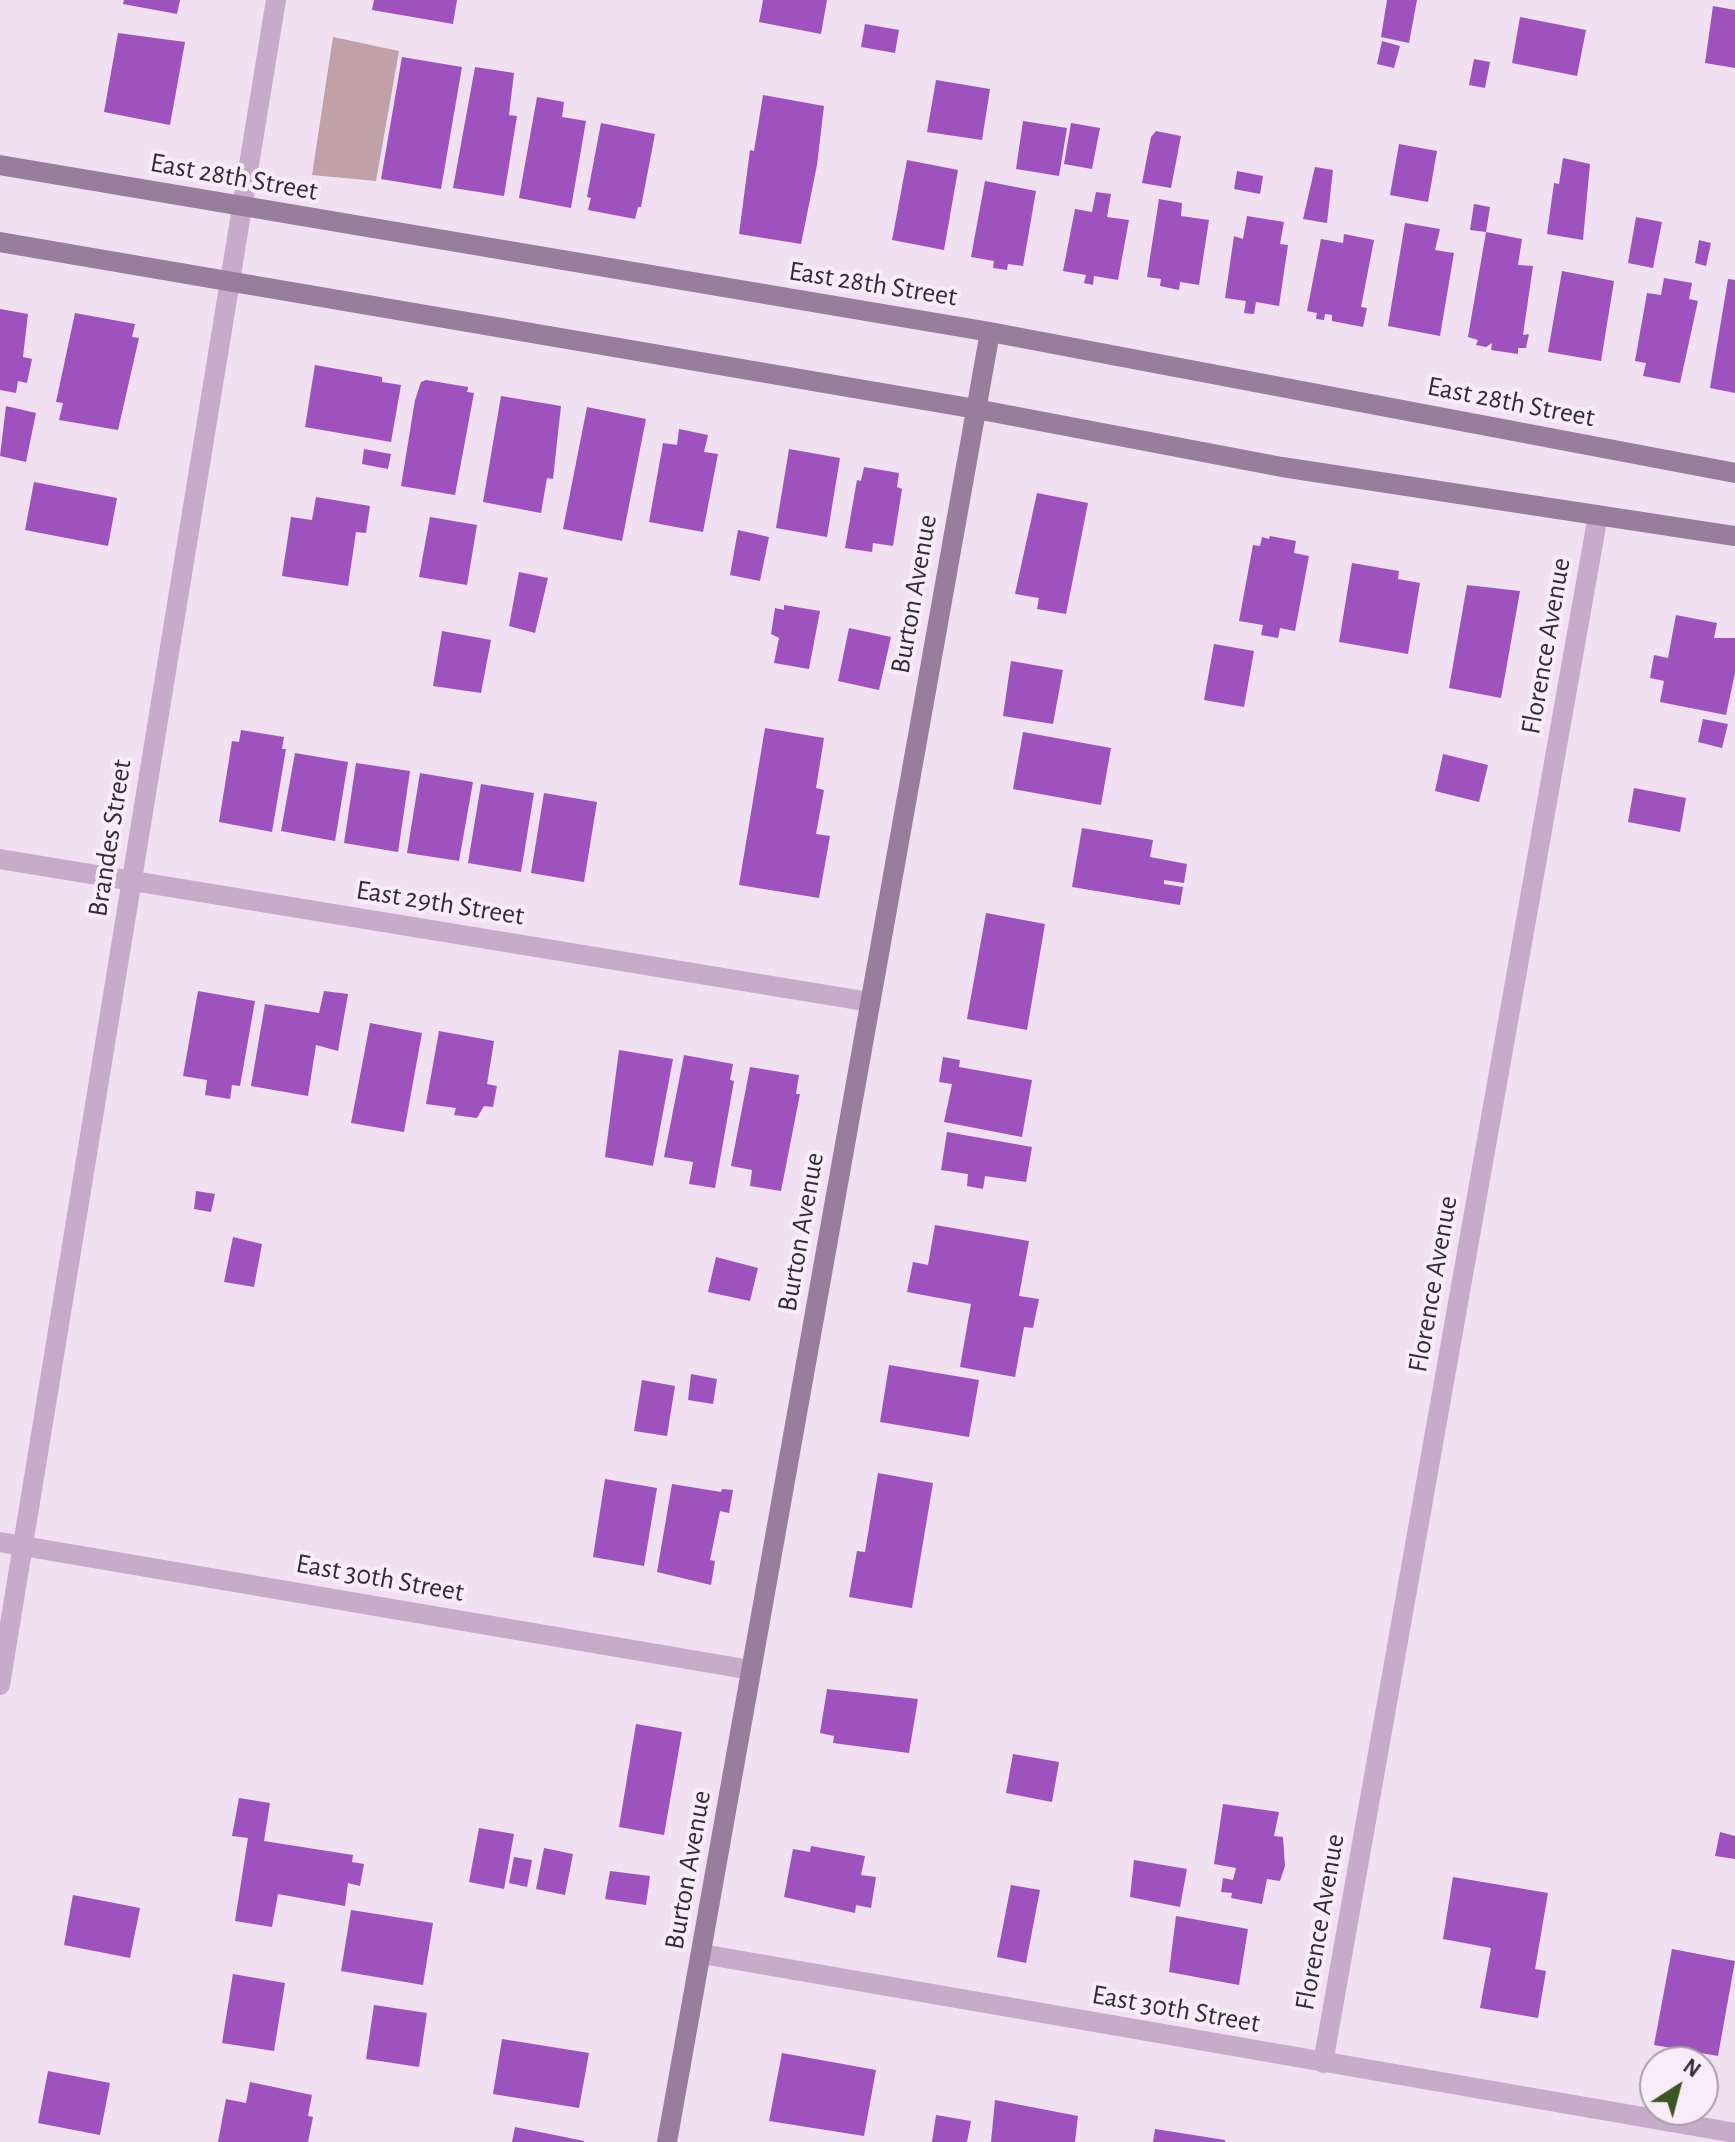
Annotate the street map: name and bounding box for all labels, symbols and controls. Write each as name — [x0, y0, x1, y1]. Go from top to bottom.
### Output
street label: East 28th Street — [147, 146, 321, 208]
street label: East 28th Street — [787, 254, 959, 314]
street label: East 28th Street — [1424, 369, 1598, 435]
street label: Burton Avenue — [883, 512, 945, 676]
street label: Florence Avenue — [1514, 555, 1578, 737]
street label: Brandes Street — [81, 757, 139, 919]
street label: East 29th Street — [354, 873, 526, 933]
street label: Burton Avenue — [770, 1150, 832, 1314]
street label: Florence Avenue — [1401, 1193, 1465, 1375]
street label: East 30th Street — [293, 1547, 467, 1609]
street label: Burton Avenue — [657, 1788, 719, 1952]
street label: Florence Avenue — [1288, 1831, 1352, 2013]
street label: East 30th Street — [1089, 1978, 1263, 2040]
north arrow — [1639, 2046, 1719, 2126]
text: N — [1679, 2055, 1705, 2082]

